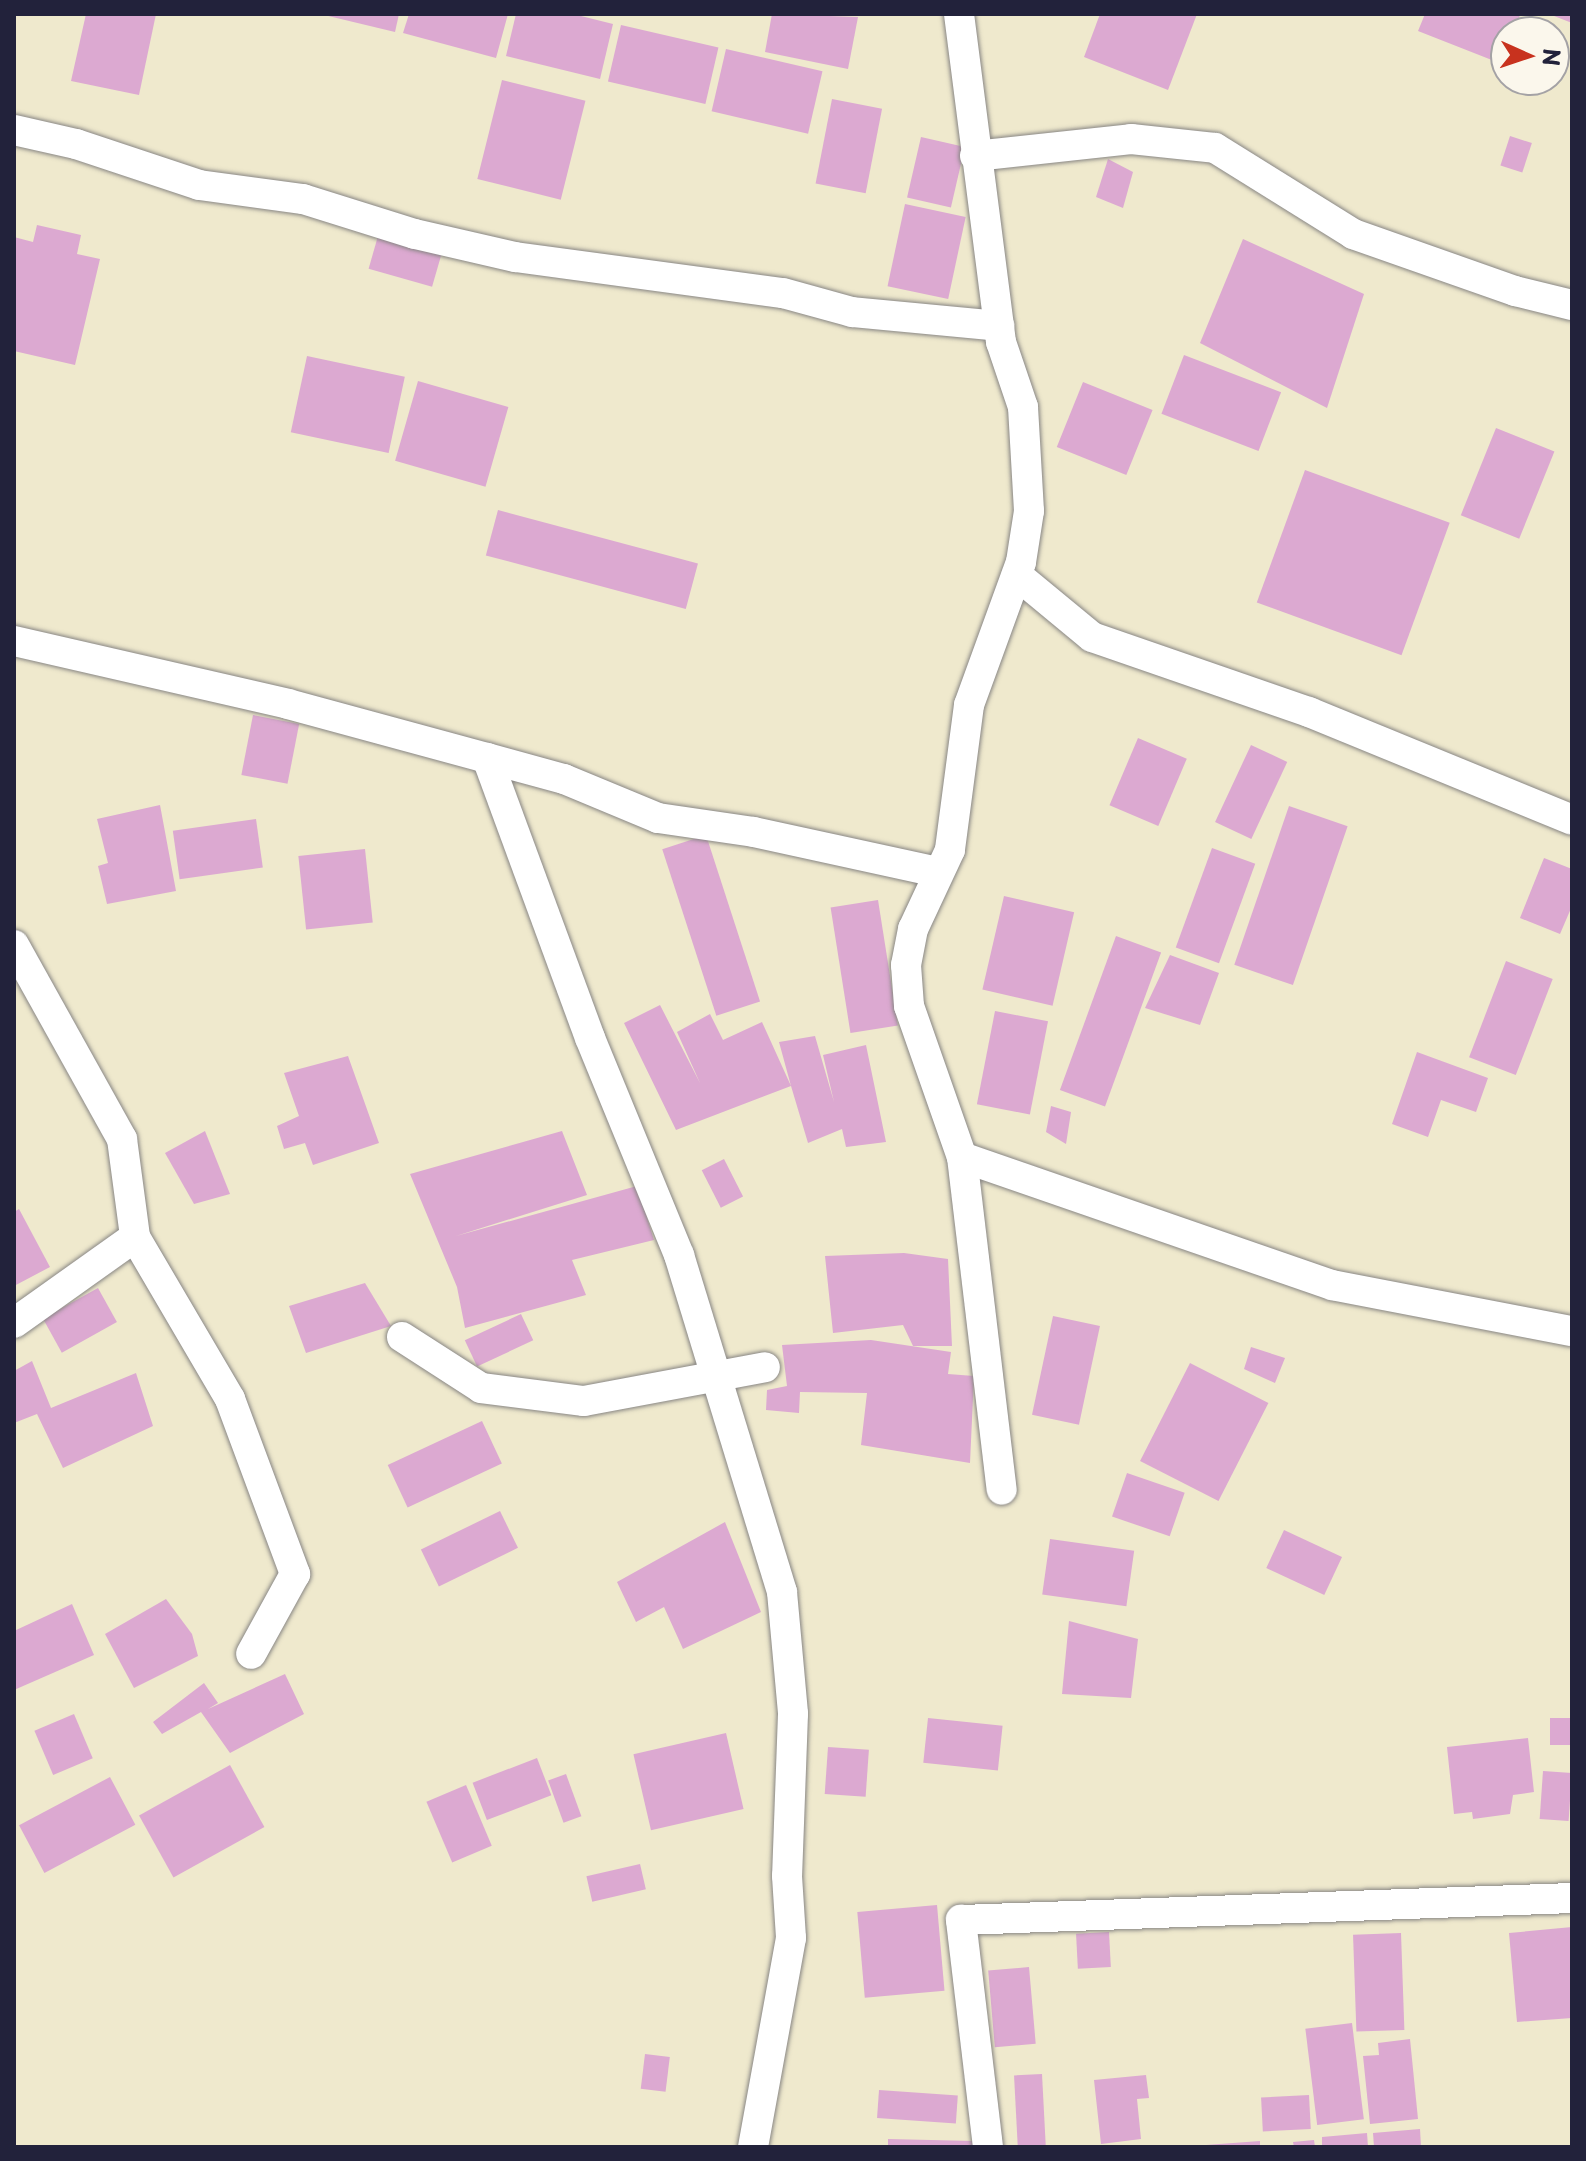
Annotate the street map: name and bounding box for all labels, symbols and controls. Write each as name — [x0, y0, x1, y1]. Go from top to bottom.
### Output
north arrow — [1490, 16, 1570, 96]
text: N — [1536, 48, 1569, 67]

